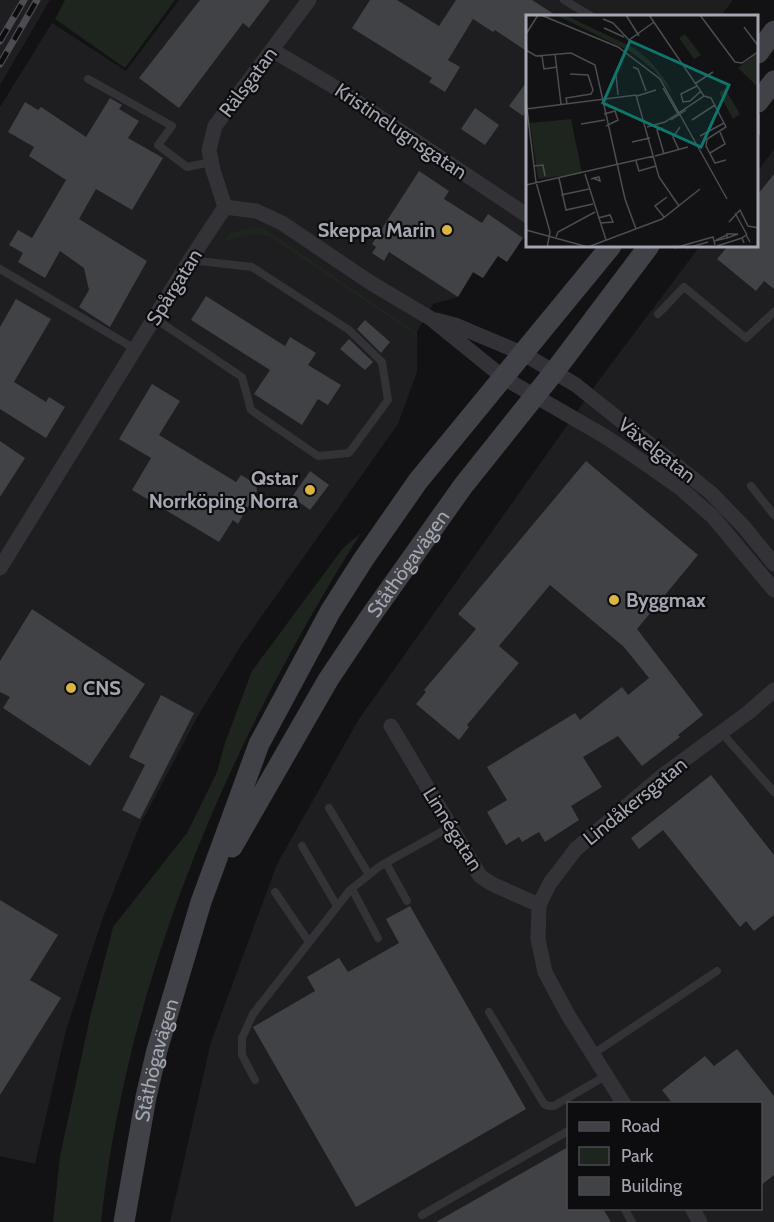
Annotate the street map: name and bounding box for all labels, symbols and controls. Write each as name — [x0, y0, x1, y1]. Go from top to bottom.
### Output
inset map — [526, 15, 759, 248]
street label: Rälsgatan — [214, 42, 282, 122]
street label: Kristinelugnsgatan — [330, 78, 472, 184]
place label: Skeppa Marin — [318, 218, 435, 242]
marker: Skeppa Marin — [440, 223, 454, 237]
street label: Spårgatan — [141, 244, 207, 330]
street label: Växelgatan — [613, 412, 701, 488]
place label: Qstar Norrköping Norra — [149, 466, 298, 513]
marker: Qstar Norrköping Norra — [303, 483, 317, 497]
street label: Ståthögavägen — [362, 505, 454, 622]
place label: Byggmax — [626, 588, 706, 612]
marker: Byggmax — [607, 593, 621, 607]
place label: CNS — [83, 676, 121, 700]
marker: CNS — [64, 681, 78, 695]
street label: Lindåkersgatan — [578, 752, 692, 850]
street label: Linnégatan — [418, 783, 488, 875]
street label: Ståthögavägen — [130, 996, 184, 1124]
legend — [567, 1102, 762, 1210]
text: Road — [621, 1115, 660, 1137]
text: Park — [621, 1145, 654, 1167]
text: Building — [621, 1175, 683, 1197]

